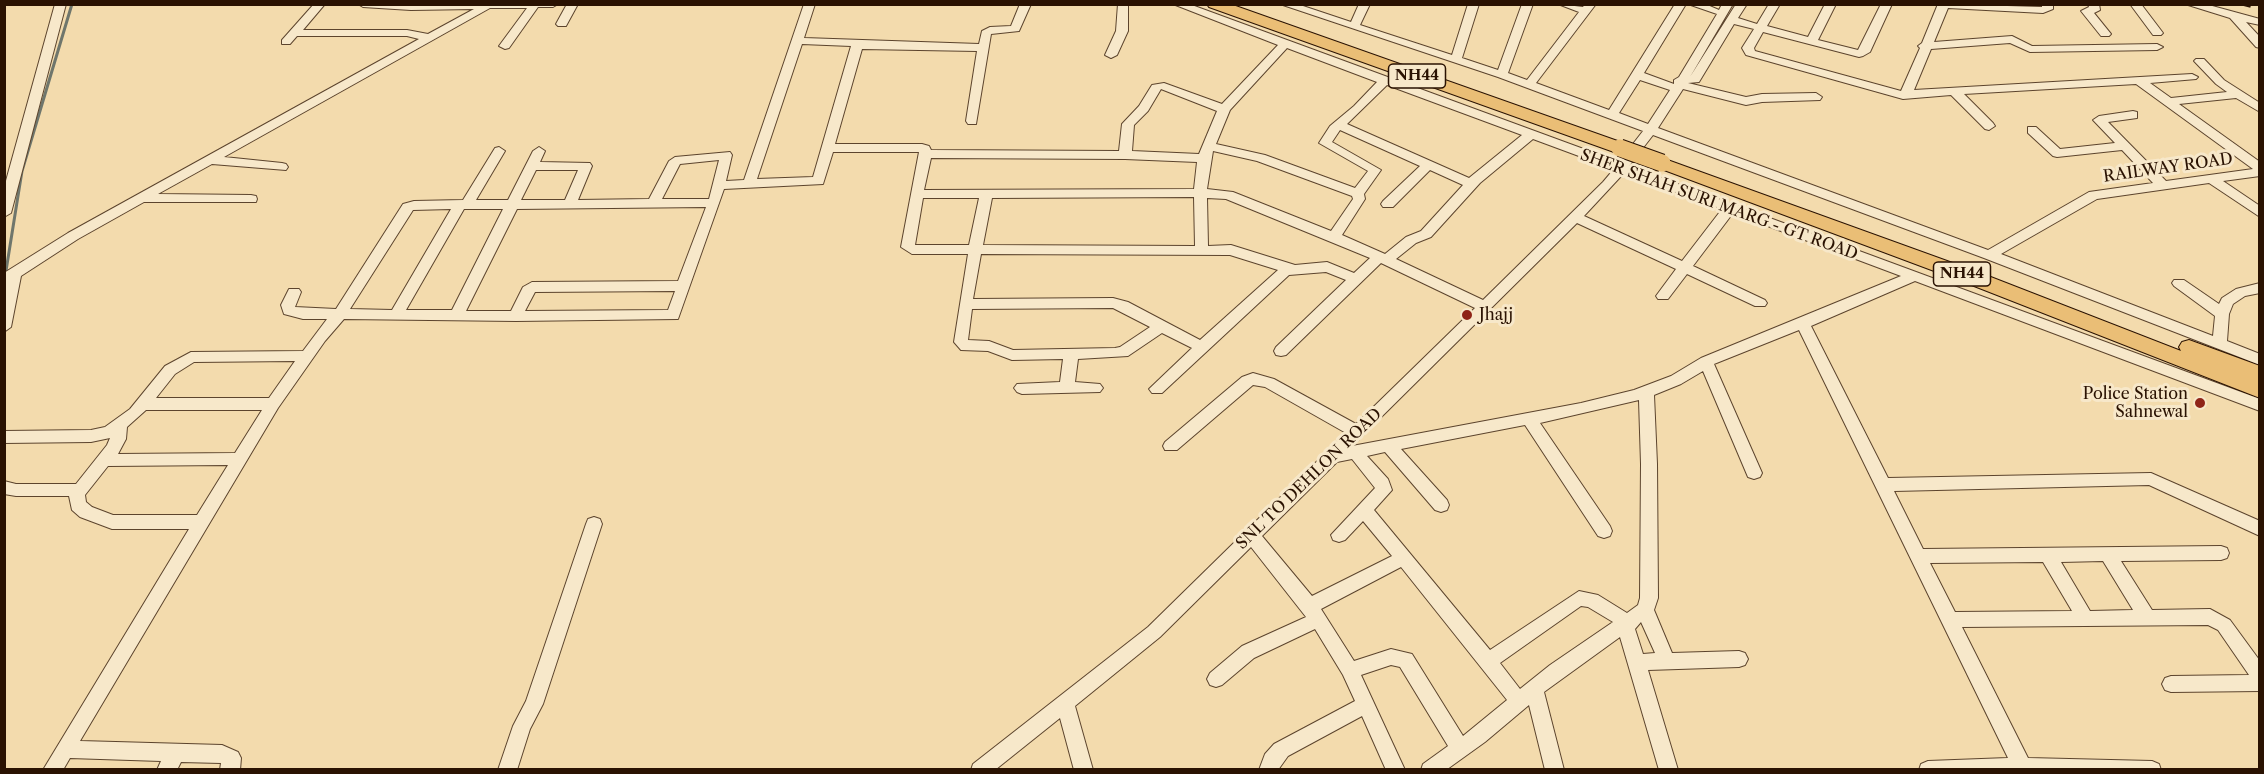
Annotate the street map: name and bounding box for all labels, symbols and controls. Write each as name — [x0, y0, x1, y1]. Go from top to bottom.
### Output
road number: NH44 — [1388, 64, 1446, 88]
street label: SHER SHAH SURI MARG - GT ROAD — [1578, 146, 1860, 264]
street label: RAILWAY ROAD — [2102, 149, 2234, 187]
road number: NH44 — [1934, 262, 1990, 286]
place label: Jhajj — [1479, 305, 1513, 325]
marker: Jhajj — [1460, 308, 1474, 322]
place label: Police Station Sahnewal — [2083, 384, 2188, 422]
marker: Police Station Sahnewal — [2193, 396, 2207, 410]
street label: SNL TO DEHLON ROAD — [1232, 404, 1386, 554]

